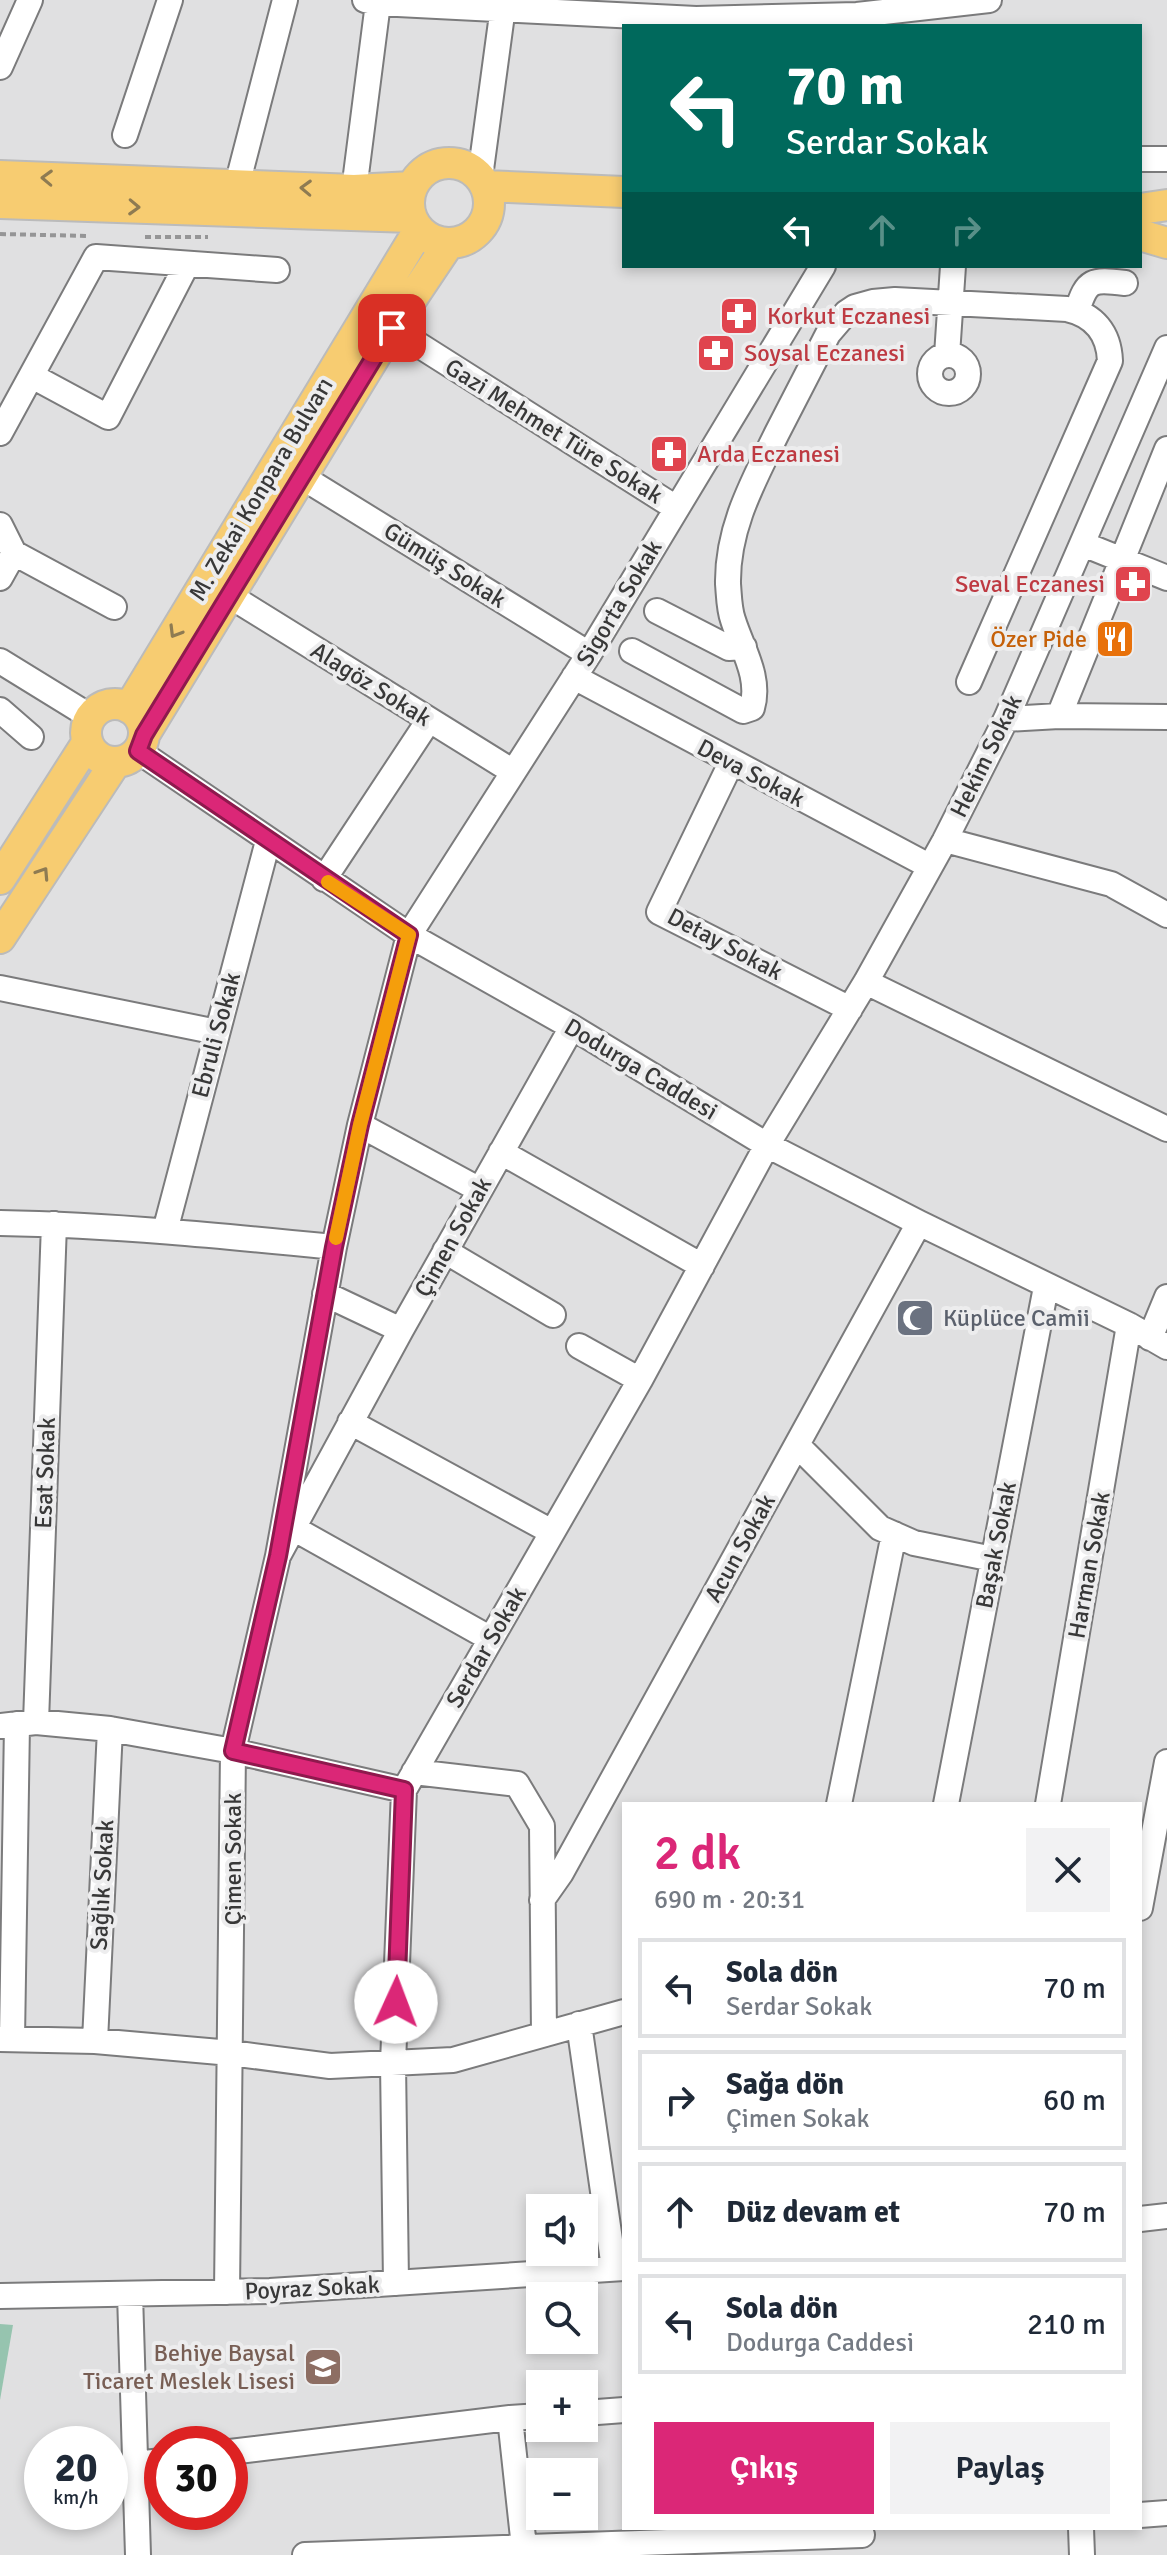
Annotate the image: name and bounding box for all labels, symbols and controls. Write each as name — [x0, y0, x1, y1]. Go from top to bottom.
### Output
text: 70 m — [786, 51, 904, 120]
icon: left — [654, 56, 758, 160]
text: Serdar Sokak — [786, 120, 989, 165]
one-way arrow — [40, 170, 53, 187]
one-way arrow — [299, 179, 312, 196]
one-way arrow — [128, 199, 141, 216]
icon: left — [776, 208, 820, 252]
icon: ahead — [860, 208, 904, 252]
icon: right — [944, 208, 988, 252]
pin — [358, 294, 426, 362]
pharmacy icon: Korkut Eczanesi — [718, 295, 760, 337]
place label: Korkut Eczanesi — [767, 301, 930, 331]
icon: arrive — [370, 306, 414, 350]
pharmacy icon: Soysal Eczanesi — [695, 332, 737, 374]
place label: Soysal Eczanesi — [744, 338, 905, 368]
street label: Gazi Mehmet Türe Sokak — [440, 352, 668, 510]
street label: M. Zekai Konpara Bulvarı — [182, 372, 340, 606]
pharmacy icon: Arda Eczanesi — [648, 433, 690, 475]
place label: Arda Eczanesi — [697, 439, 840, 469]
street label: Gümüş Sokak — [378, 516, 512, 614]
street label: Sigorta Sokak — [570, 534, 668, 672]
pharmacy icon: Seval Eczanesi — [1112, 563, 1154, 605]
place label: Seval Eczanesi — [955, 569, 1105, 599]
restaurant icon: Özer Pide — [1094, 618, 1136, 660]
one-way arrow — [169, 623, 185, 638]
place label: Özer Pide — [990, 624, 1087, 654]
street label: Alagöz Sokak — [305, 635, 437, 733]
street label: Hekim Sokak — [943, 690, 1029, 822]
street label: Deva Sokak — [692, 732, 810, 814]
one-way arrow — [33, 867, 48, 881]
street label: Detay Sokak — [662, 901, 788, 987]
street label: Ebruli Sokak — [185, 969, 247, 1101]
street label: Dodurga Caddesi — [559, 1011, 723, 1127]
street label: Çimen Sokak — [408, 1172, 498, 1302]
mosque icon: Küplüce Camii — [894, 1297, 936, 1339]
place label: Küplüce Camii — [943, 1303, 1090, 1333]
street label: Esat Sokak — [28, 1417, 62, 1529]
street label: Başak Sokak — [969, 1479, 1023, 1611]
street label: Acun Sokak — [698, 1489, 782, 1607]
street label: Harman Sokak — [1061, 1489, 1117, 1641]
street label: Serdar Sokak — [439, 1581, 533, 1713]
street label: Çimen Sokak — [218, 1793, 248, 1925]
street label: Sağlık Sokak — [84, 1819, 120, 1951]
text: 2 dk — [654, 1824, 741, 1883]
button: close — [1026, 1828, 1110, 1912]
text: 690 m · 20:31 — [654, 1884, 805, 1916]
text: Sola dön — [726, 1954, 838, 1991]
position arrow — [354, 1960, 438, 2044]
icon: left — [658, 1966, 702, 2010]
text: 70 m — [1043, 1970, 1106, 2007]
text: Serdar Sokak — [726, 1991, 872, 2023]
text: Sağa dön — [726, 2066, 844, 2103]
icon: right — [658, 2078, 702, 2122]
text: 60 m — [1043, 2082, 1106, 2119]
text: Çimen Sokak — [726, 2103, 870, 2135]
icon: ahead — [658, 2190, 702, 2234]
map controls — [526, 2194, 598, 2530]
button: sound — [526, 2194, 598, 2266]
text: Düz devam et — [726, 2194, 900, 2231]
text: 70 m — [1043, 2194, 1106, 2231]
street label: Poyraz Sokak — [244, 2269, 380, 2307]
button: search — [526, 2282, 598, 2354]
text: Sola dön — [726, 2290, 838, 2327]
icon: left — [658, 2302, 702, 2346]
text: 210 m — [1027, 2306, 1106, 2343]
text: Dodurga Caddesi — [726, 2327, 914, 2359]
place label: Behiye Baysal Ticaret Meslek Lisesi — [83, 2338, 295, 2396]
school or university icon: Behiye Baysal Ticaret Meslek Lisesi — [302, 2346, 344, 2388]
button: + — [526, 2370, 598, 2442]
button: Çıkış — [654, 2422, 874, 2514]
button: Paylaş — [890, 2422, 1110, 2514]
speed limit sign: 30 — [144, 2426, 248, 2530]
text: 20 — [54, 2443, 98, 2493]
button: − — [526, 2458, 598, 2530]
text: km/h — [53, 2485, 99, 2510]

